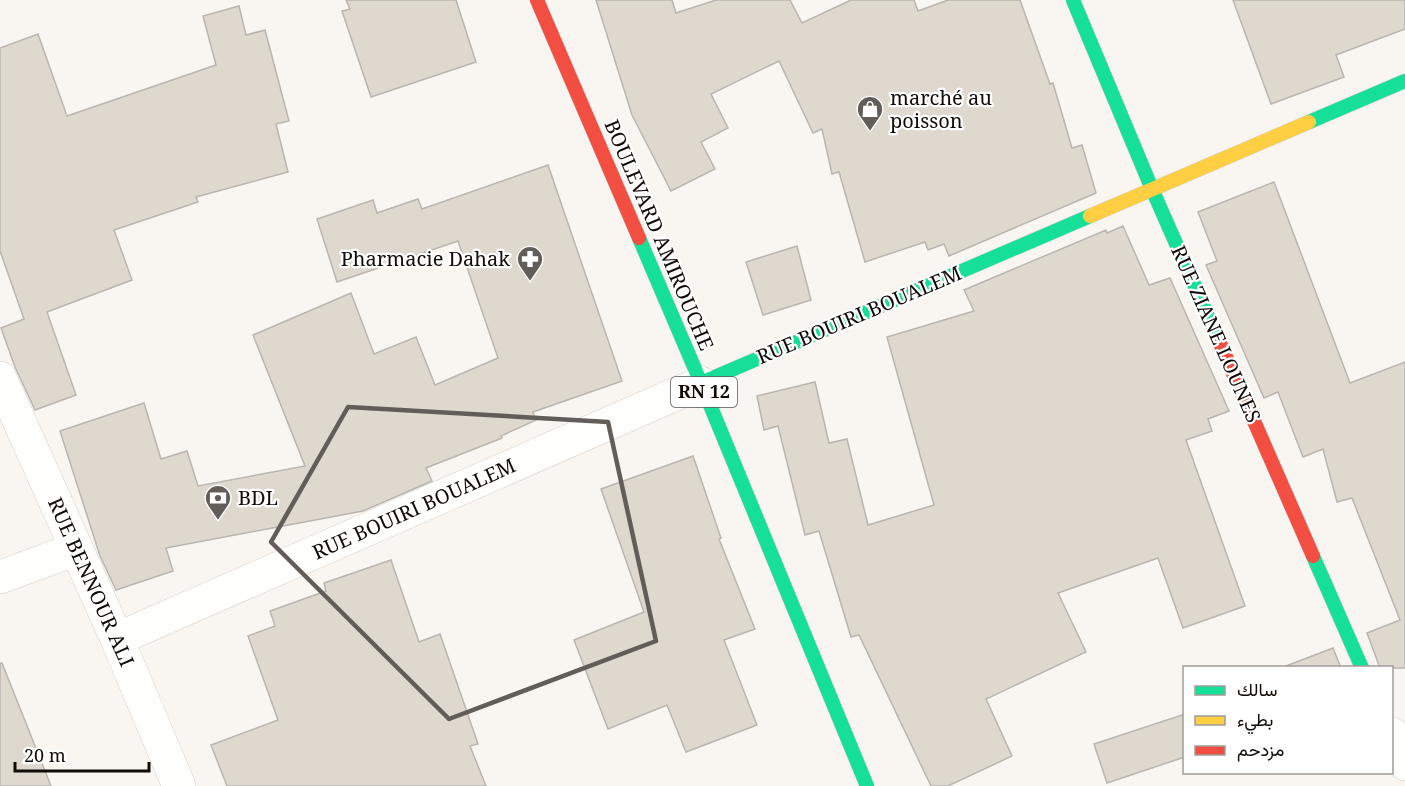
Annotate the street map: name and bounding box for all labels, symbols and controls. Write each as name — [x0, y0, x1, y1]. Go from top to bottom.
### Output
place label: marché au poisson — [890, 84, 992, 134]
shop icon: marché au poisson — [855, 94, 885, 132]
street label: BOULEVARD AMIROUCHE — [599, 115, 720, 354]
street label: RUE ZIANE LOUNES — [1165, 241, 1268, 427]
pharmacy icon: Pharmacie Dahak — [515, 244, 545, 282]
place label: Pharmacie Dahak — [341, 245, 510, 272]
street label: RUE BOUIRI BOUALEM — [752, 259, 965, 370]
road number: RN 12 — [671, 377, 737, 407]
street label: RUE BOUIRI BOUALEM — [308, 452, 520, 566]
bank icon: BDL — [203, 483, 233, 521]
place label: BDL — [238, 484, 278, 511]
street label: RUE BENNOUR ALI — [42, 493, 141, 671]
legend — [1183, 666, 1393, 774]
text: سالك — [1237, 677, 1277, 701]
text: بطيء — [1237, 707, 1273, 735]
scale bar — [15, 735, 148, 773]
text: مزدحم — [1237, 737, 1284, 762]
text: 20 m — [24, 743, 66, 767]

